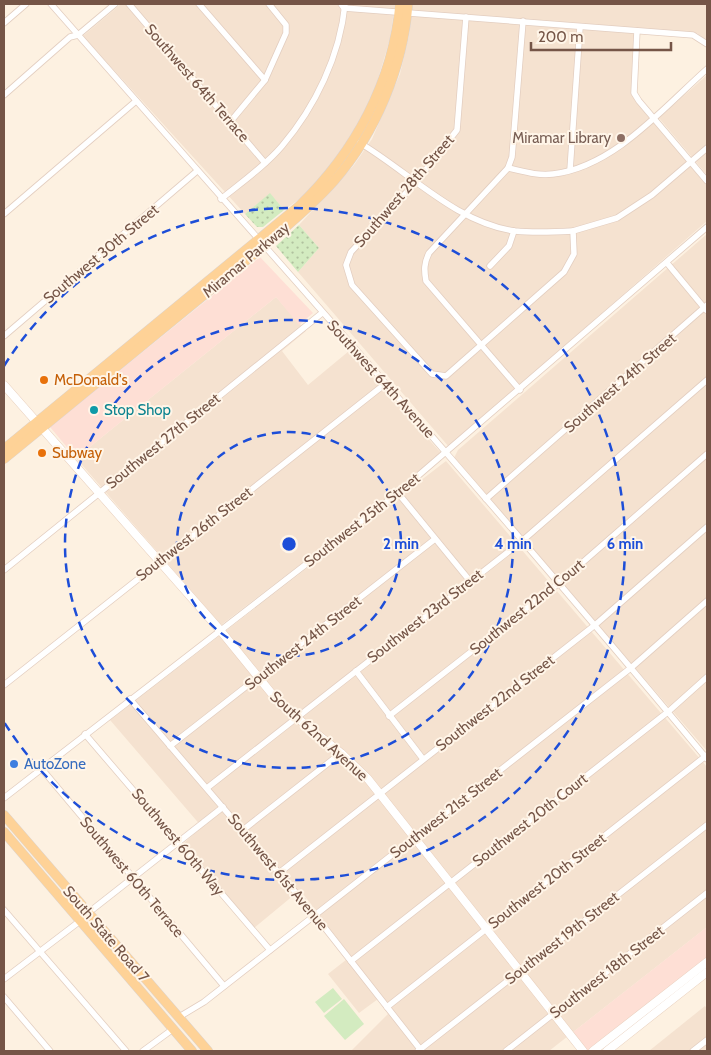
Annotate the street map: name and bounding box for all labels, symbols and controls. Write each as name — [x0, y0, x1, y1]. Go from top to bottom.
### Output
street label: Southwest 64th Terrace — [141, 20, 253, 146]
scale bar — [531, 20, 671, 52]
text: 200 m — [538, 28, 583, 46]
place label: Miramar Library — [512, 129, 611, 147]
street label: Southwest 28th Street — [350, 131, 458, 251]
marker: Miramar Library — [615, 132, 627, 144]
street label: Southwest 30th Street — [40, 201, 162, 307]
street label: Miramar Parkway — [199, 218, 293, 302]
street label: Southwest 64th Avenue — [323, 316, 439, 442]
street label: Southwest 24th Street — [560, 329, 680, 437]
place label: McDonald's — [54, 371, 128, 389]
marker: McDonald's — [38, 374, 50, 386]
street label: Southwest 27th Street — [102, 389, 224, 493]
place label: Stop Shop — [104, 401, 171, 419]
marker: Stop Shop — [88, 404, 100, 416]
place label: Subway — [52, 444, 102, 462]
marker: Subway — [36, 447, 48, 459]
street label: Southwest 25th Street — [300, 469, 424, 571]
street label: Southwest 26th Street — [132, 483, 256, 585]
centre of rings — [280, 535, 298, 553]
text: 2 min — [383, 535, 419, 553]
text: 4 min — [494, 535, 532, 553]
text: 6 min — [607, 535, 643, 553]
street label: Southwest 22nd Court — [466, 555, 588, 659]
street label: Southwest 23rd Street — [364, 565, 486, 667]
street label: Southwest 24th Street — [241, 592, 365, 694]
street label: Southwest 22nd Street — [432, 651, 558, 755]
street label: South 62nd Avenue — [266, 687, 372, 785]
place label: AutoZone — [24, 755, 86, 773]
marker: AutoZone — [8, 758, 20, 770]
street label: Southwest 21st Street — [386, 764, 506, 862]
street label: Southwest 20th Court — [469, 770, 591, 870]
street label: Southwest 60th Way — [128, 785, 228, 900]
street label: Southwest 61st Avenue — [224, 810, 332, 934]
street label: Southwest 60th Terrace — [76, 813, 188, 941]
street label: Southwest 20th Street — [485, 829, 609, 933]
street label: South State Road 7 — [59, 882, 153, 986]
street label: Southwest 19th Street — [501, 888, 623, 988]
street label: Southwest 18th Street — [546, 922, 668, 1022]

